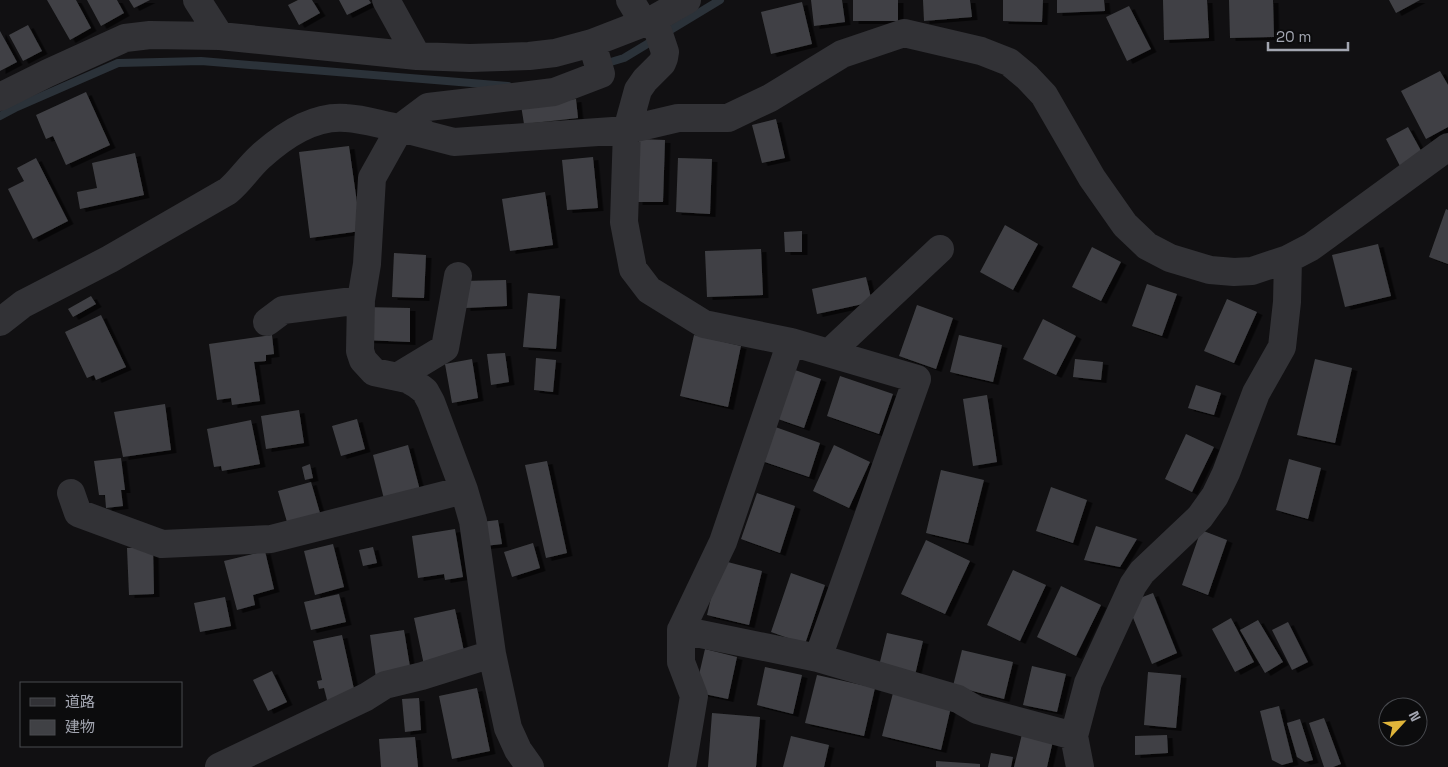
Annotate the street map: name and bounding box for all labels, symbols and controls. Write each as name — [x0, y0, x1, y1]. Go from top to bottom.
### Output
scale bar — [1268, 20, 1348, 52]
text: 20 m — [1276, 27, 1311, 46]
legend — [20, 682, 182, 747]
text: 道路 — [65, 692, 95, 711]
north arrow — [1378, 697, 1428, 747]
text: N — [1405, 708, 1425, 724]
text: 建物 — [65, 717, 95, 736]

